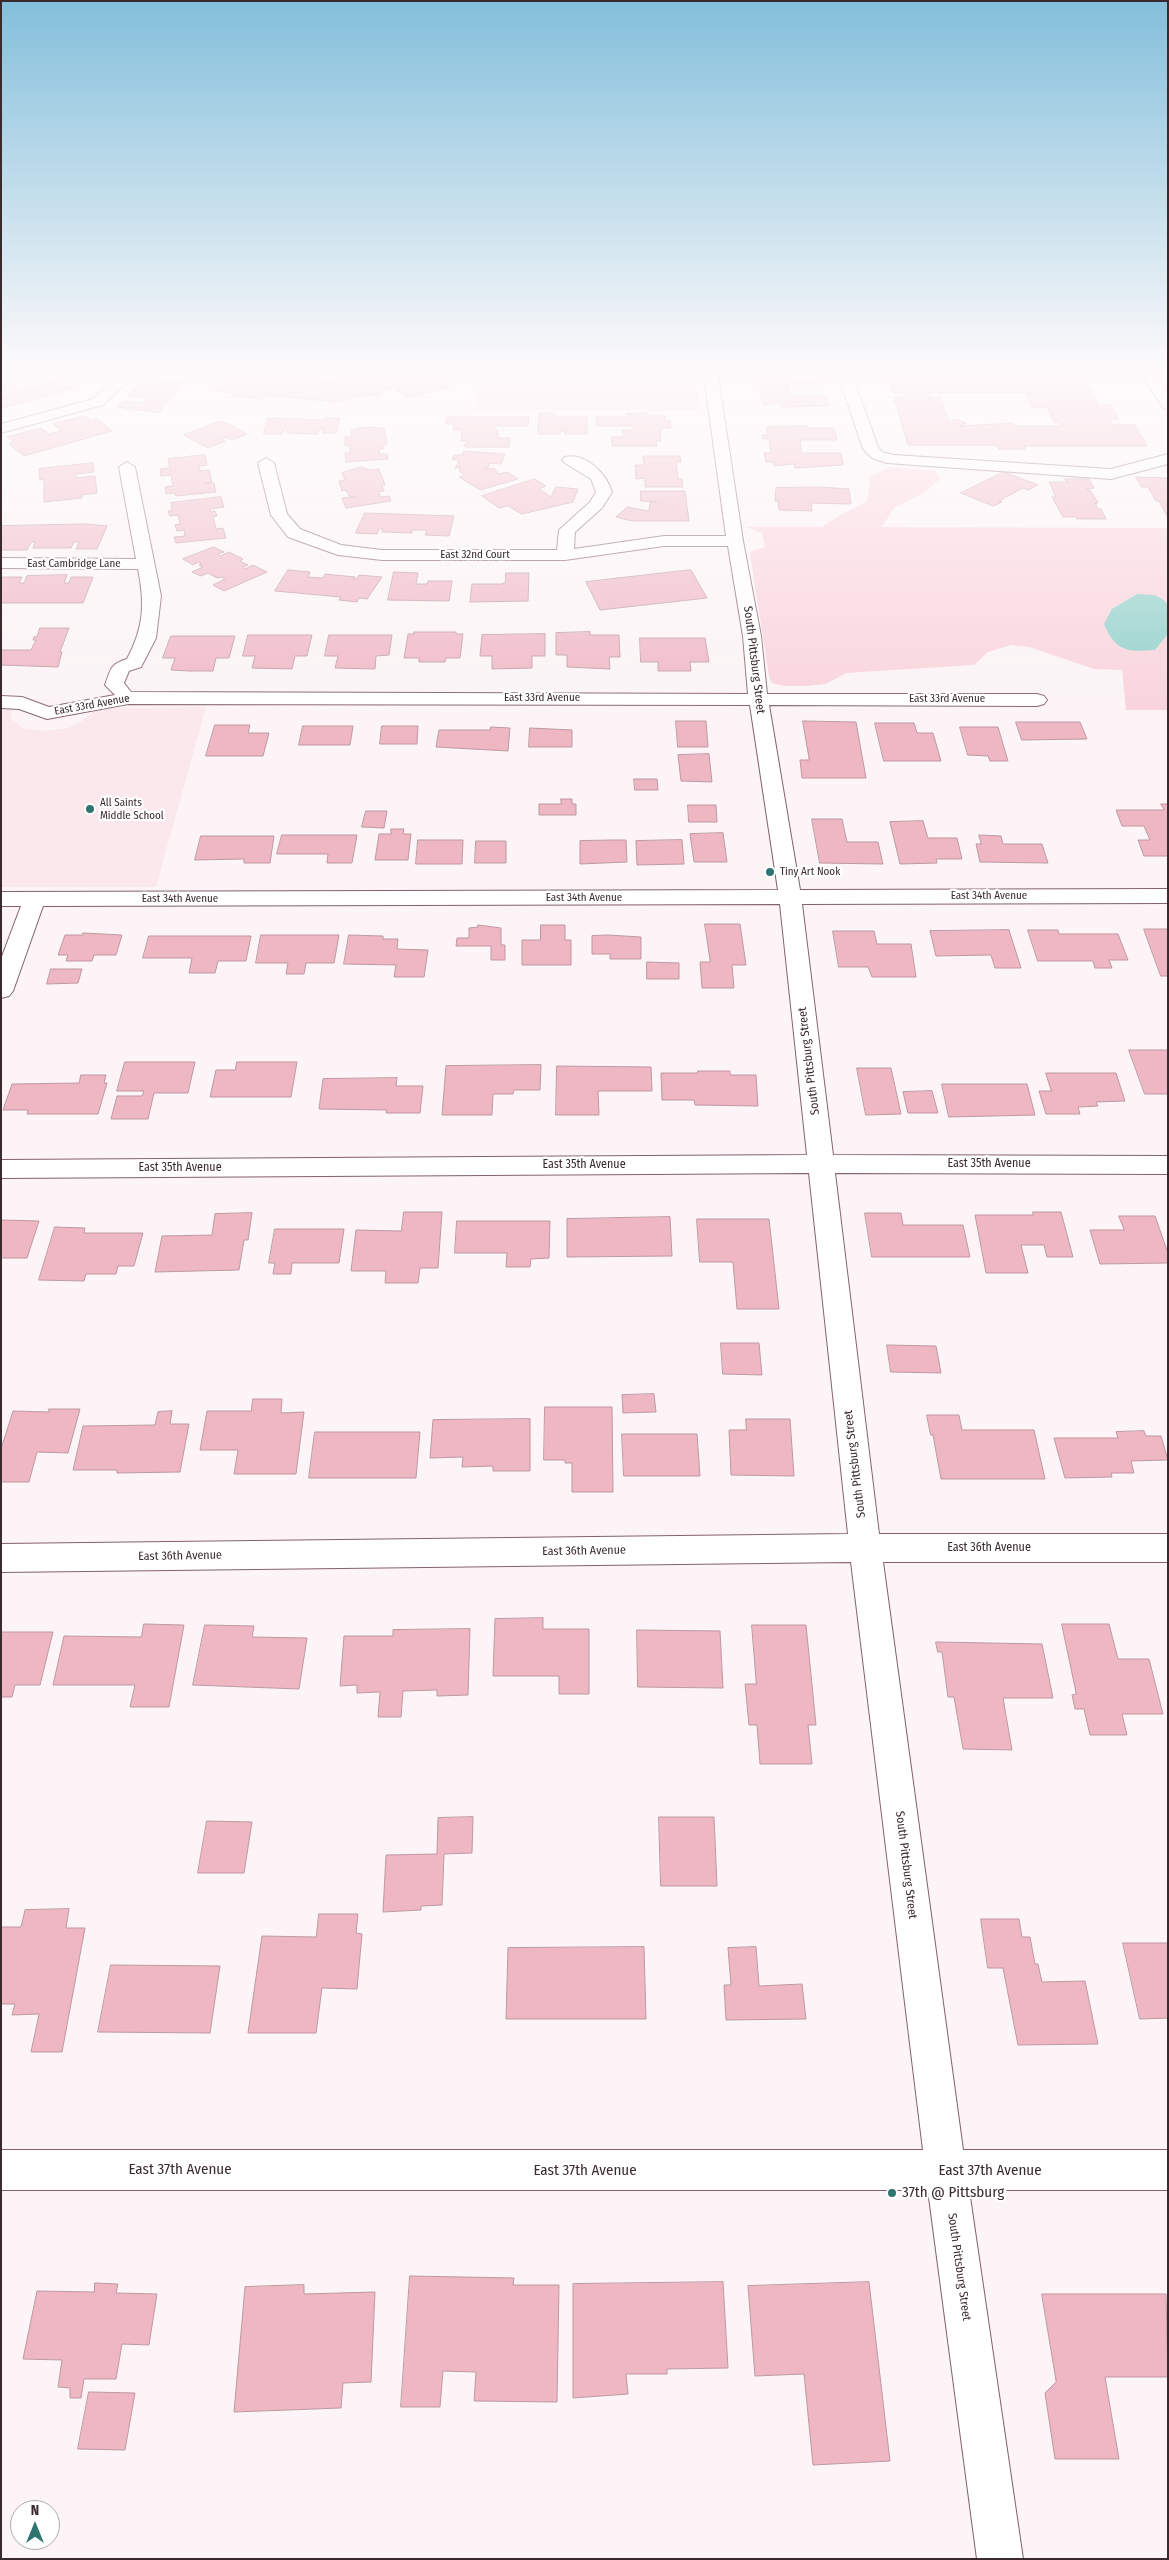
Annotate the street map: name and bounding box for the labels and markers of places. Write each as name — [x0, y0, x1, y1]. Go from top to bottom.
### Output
place label: All Saints Middle School — [100, 796, 164, 822]
marker: All Saints Middle School — [84, 803, 96, 815]
place label: Tiny Art Nook — [780, 865, 840, 879]
marker: Tiny Art Nook — [764, 866, 776, 878]
place label: 37th @ Pittsburg — [902, 2184, 1004, 2202]
marker: 37th @ Pittsburg — [886, 2187, 898, 2199]

